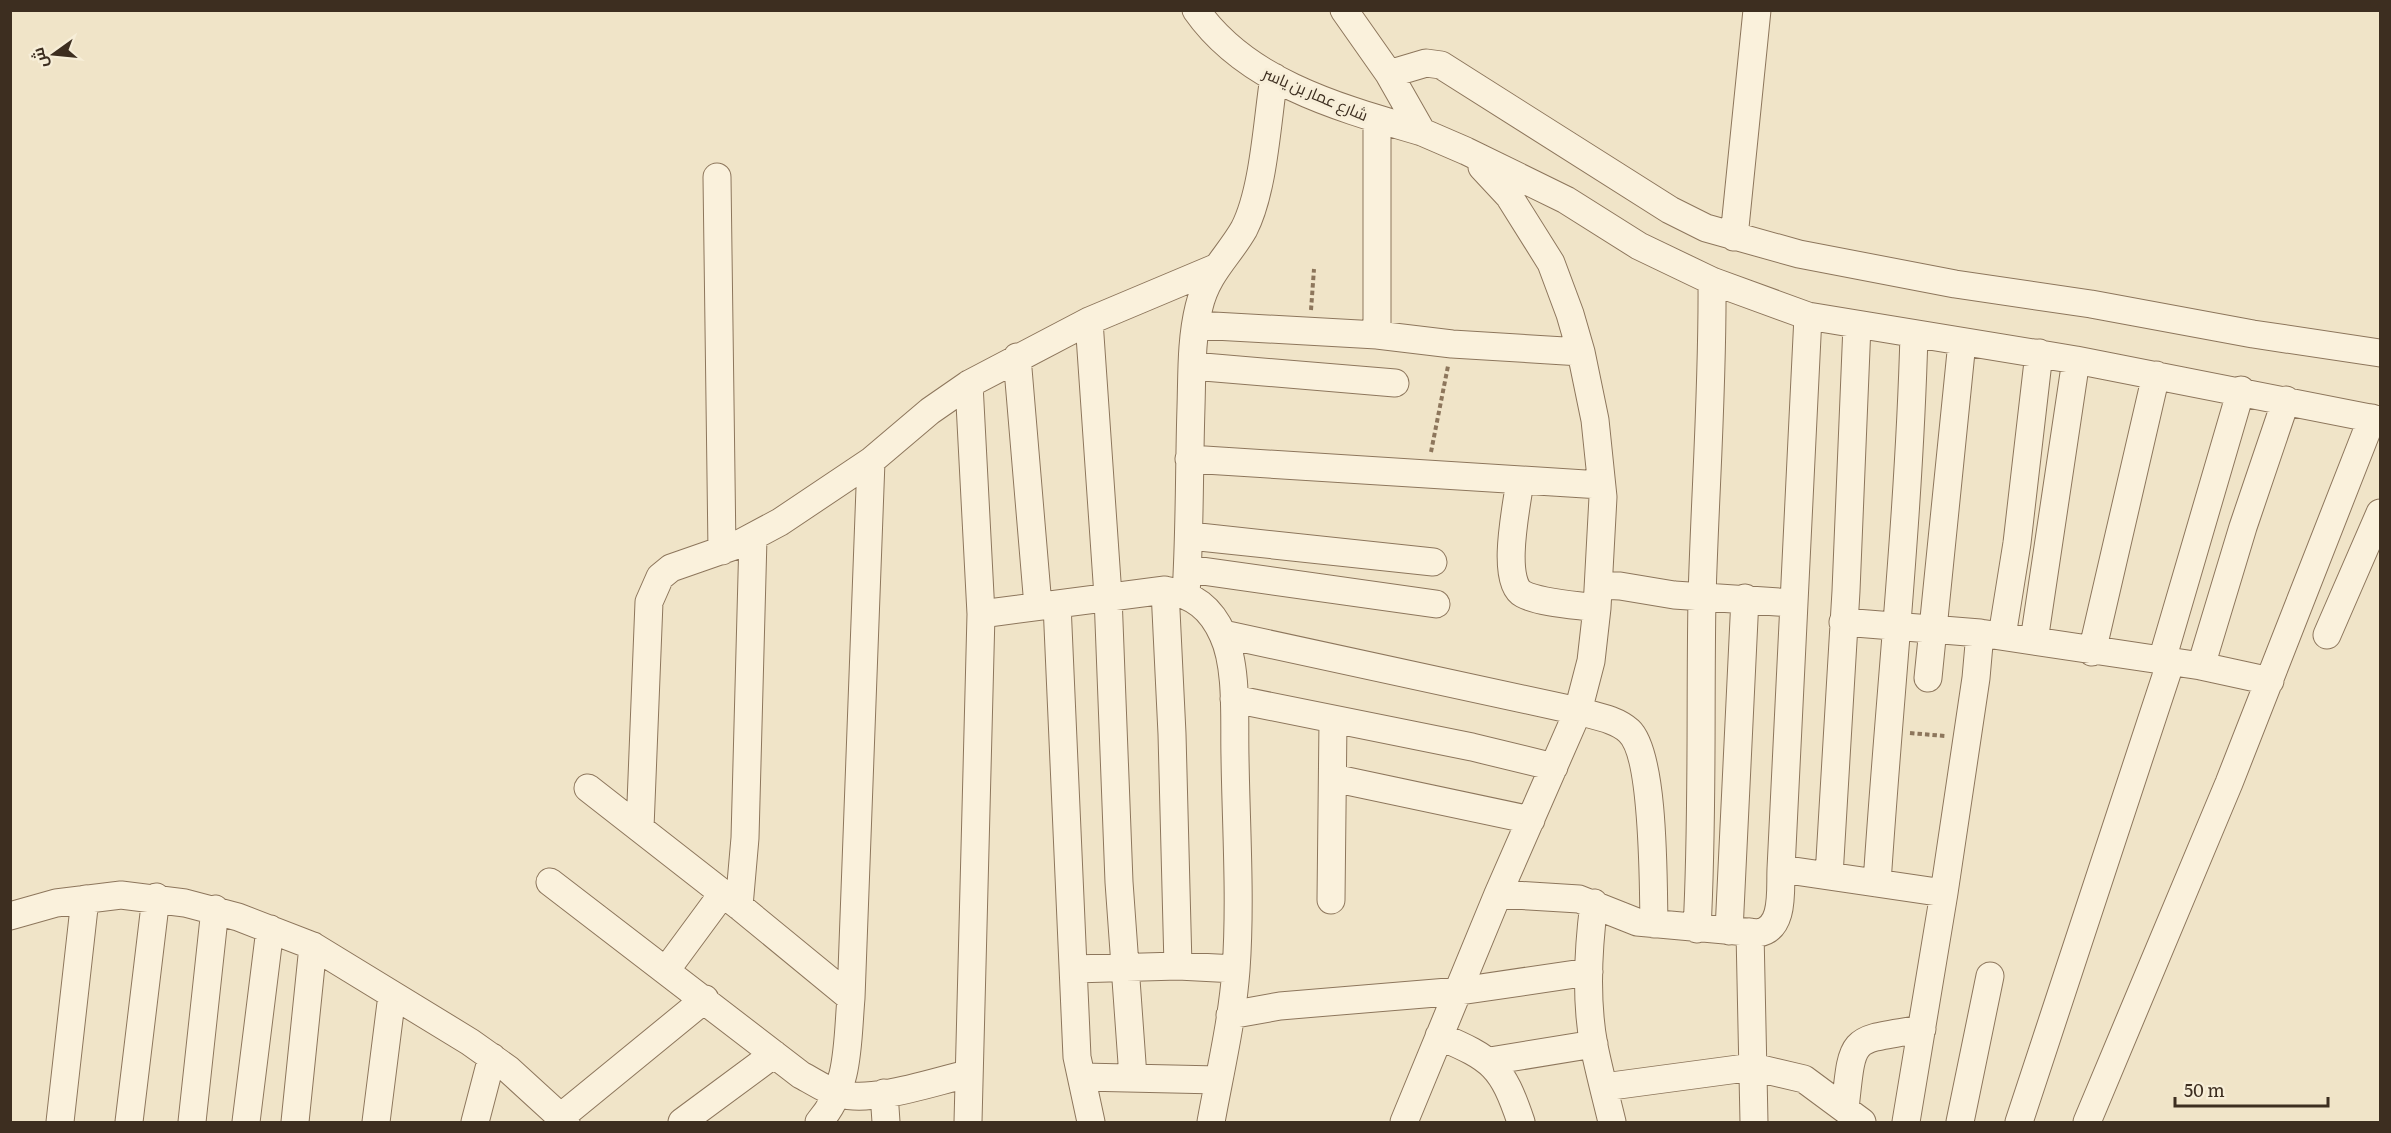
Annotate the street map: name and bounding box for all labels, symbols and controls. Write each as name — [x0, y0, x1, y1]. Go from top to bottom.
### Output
north arrow — [24, 24, 84, 84]
text: ش — [24, 45, 53, 71]
street label: شارع عمار بن ياسر — [1258, 60, 1372, 127]
scale bar — [2175, 1070, 2328, 1108]
text: 50 m — [2184, 1076, 2225, 1103]

